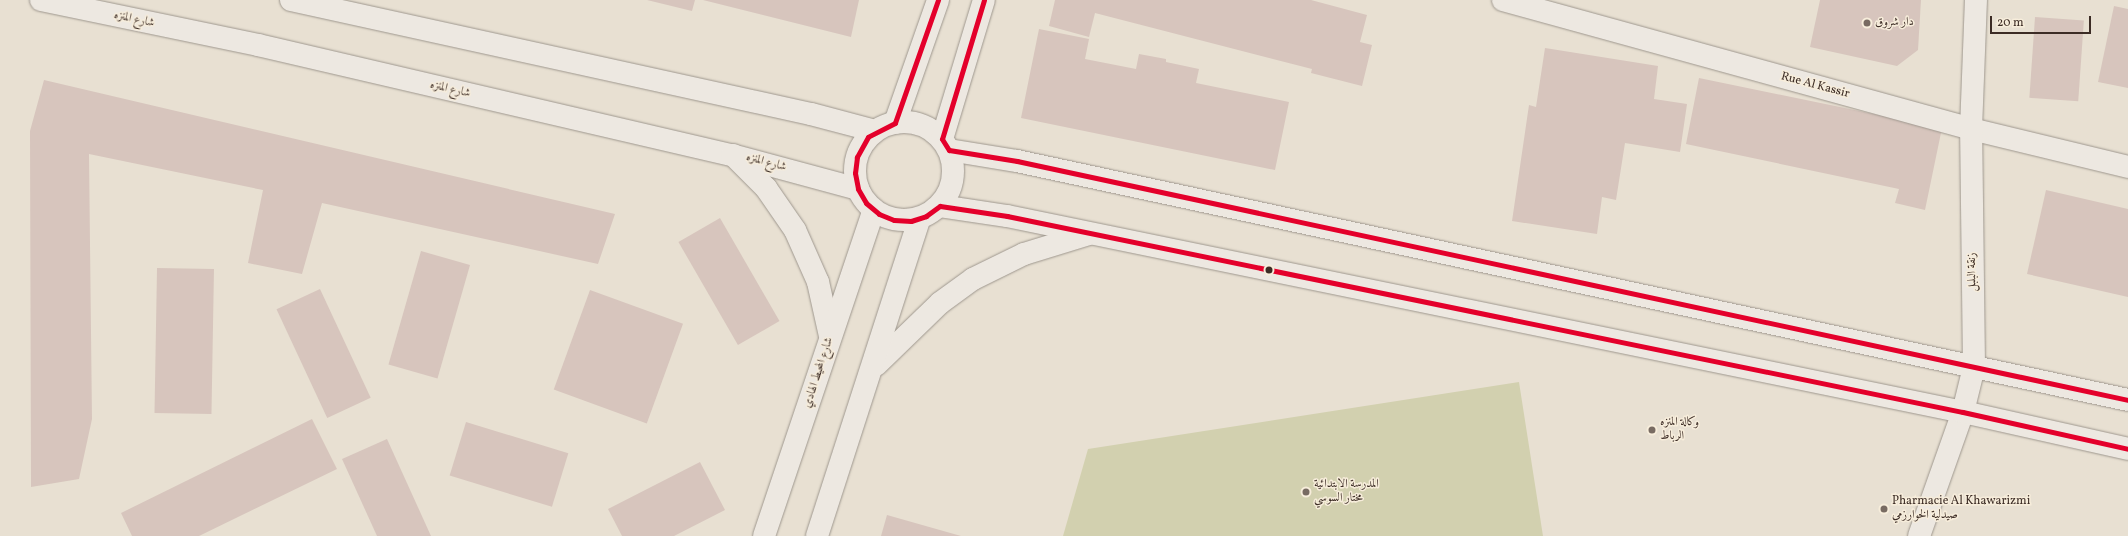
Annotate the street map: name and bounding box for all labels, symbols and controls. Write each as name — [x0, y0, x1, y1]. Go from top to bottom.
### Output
scale bar — [1992, 8, 2093, 34]
street label: شارع المنزه — [112, 9, 156, 31]
text: 20 m — [1997, 15, 2024, 31]
place label: دار شروق — [1875, 16, 1914, 30]
marker: دار شروق — [1862, 18, 1872, 28]
street label: Rue Al Kassir — [1779, 70, 1851, 102]
street label: شارع المنزه — [428, 78, 472, 102]
street label: شارع المنزه — [744, 151, 788, 175]
street label: زنقة البلبل — [1965, 252, 1981, 292]
unlabelled marker — [1264, 265, 1274, 275]
street label: شارع المحيط الهادي — [801, 336, 837, 410]
place label: وكالة المنزه الرباط — [1660, 416, 1699, 444]
marker: وكالة المنزه الرباط — [1647, 425, 1657, 435]
place label: المدرسة الابتدائية مختار السوسي — [1314, 478, 1379, 506]
marker: المدرسة الابتدائية مختار السوسي — [1301, 487, 1311, 497]
place label: Pharmacie Al Khawarizmi صيدلية الخوارزمي — [1892, 495, 2030, 523]
marker: Pharmacie Al Khawarizmi صيدلية الخوارزمي — [1879, 504, 1889, 514]

